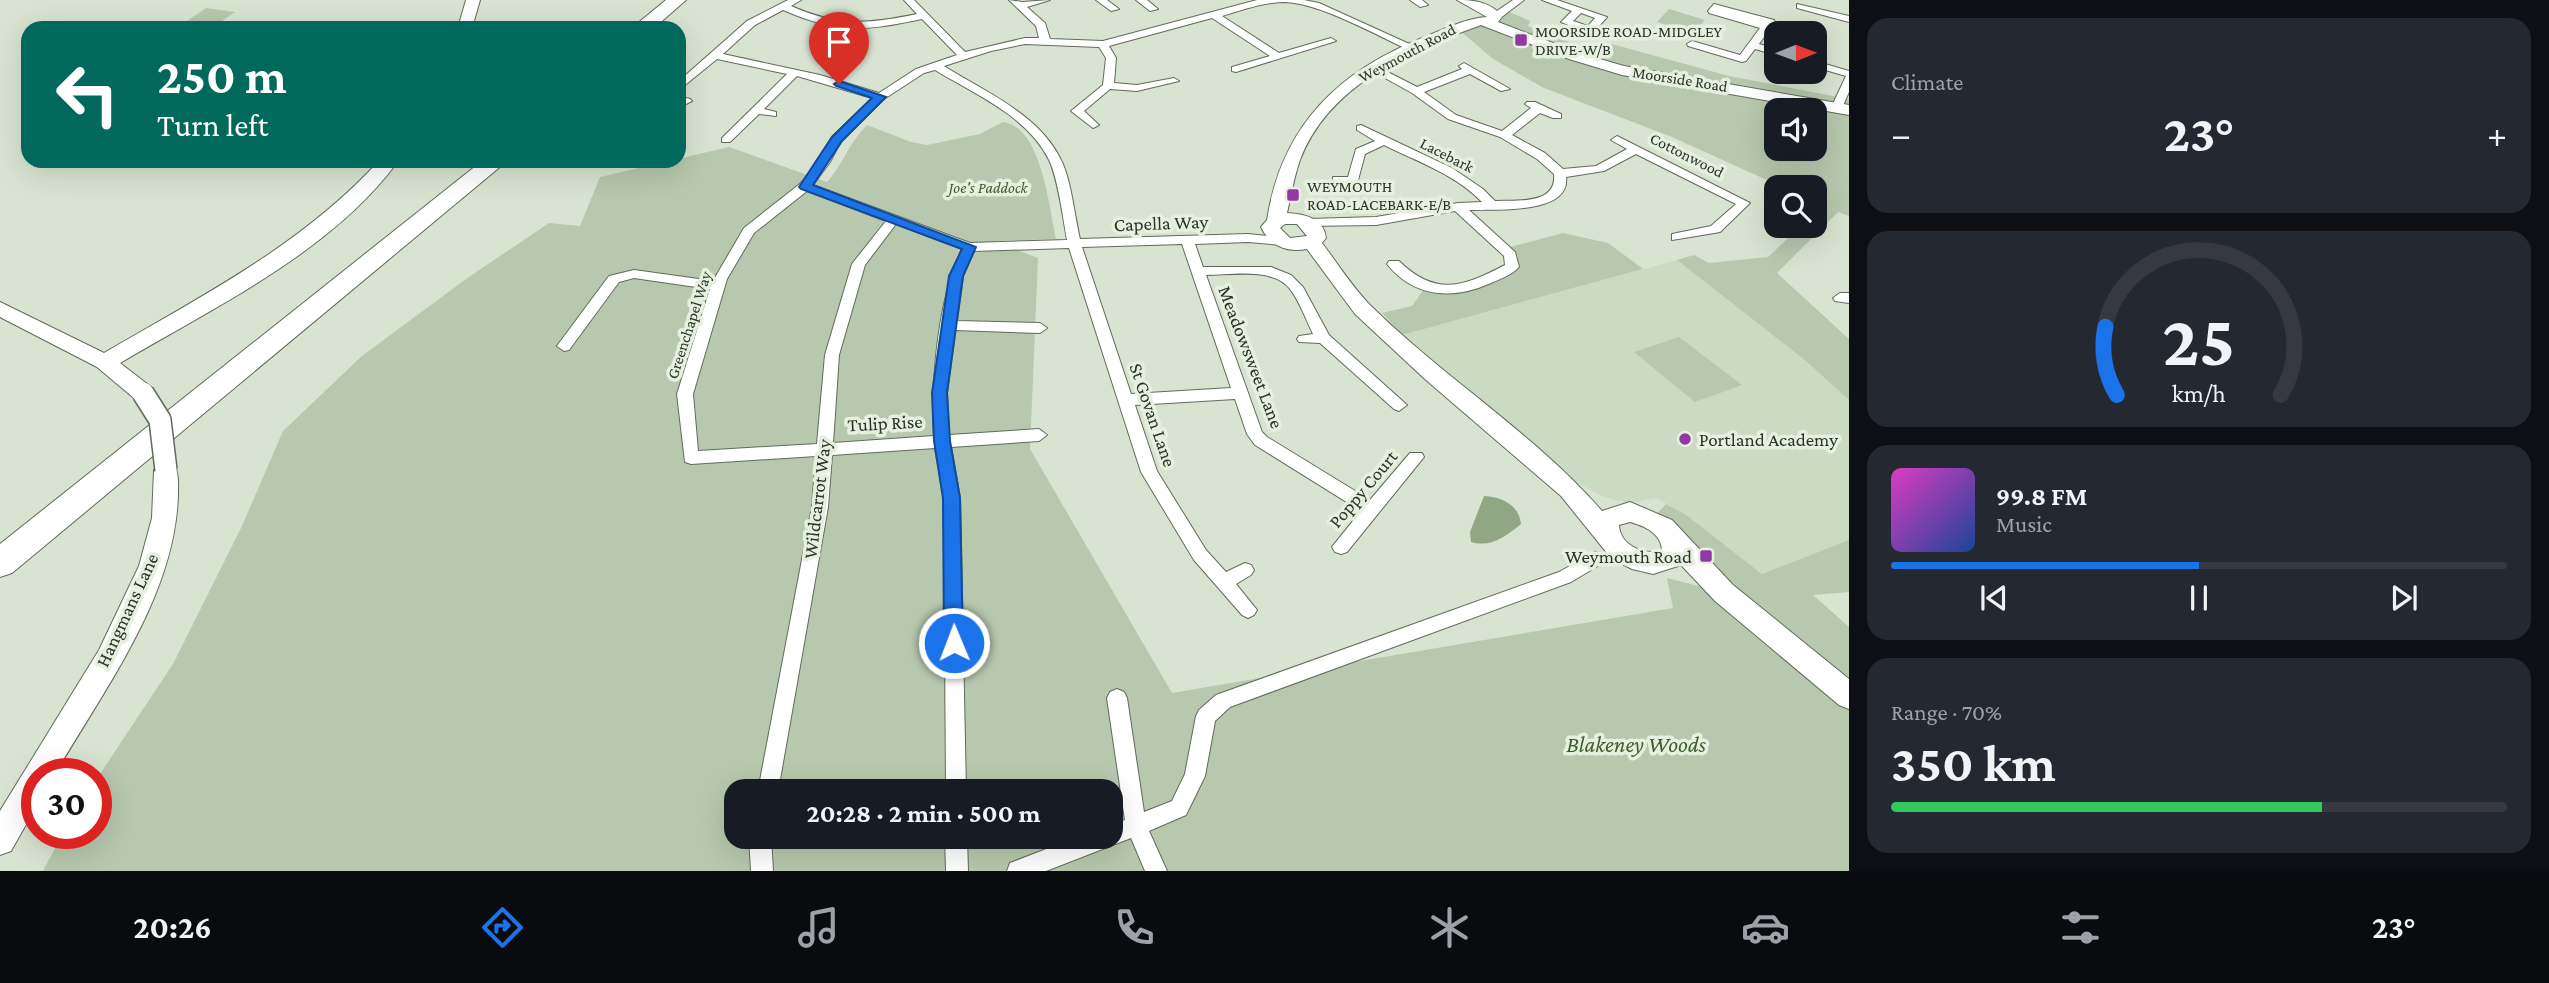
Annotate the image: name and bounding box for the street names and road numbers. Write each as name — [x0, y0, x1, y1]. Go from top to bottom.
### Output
street label: Weymouth Road — [1356, 20, 1459, 87]
street label: Moorside Road — [1631, 63, 1729, 95]
street label: Cottonwood — [1647, 129, 1727, 181]
street label: Lacebark — [1417, 134, 1477, 176]
street label: Capella Way — [1113, 211, 1209, 235]
street label: Greenchapel Way — [664, 269, 716, 381]
street label: Meadowsweet Lane — [1214, 283, 1288, 431]
street label: St Govan Lane — [1125, 360, 1181, 470]
street label: Tulip Rise — [847, 411, 923, 435]
street label: Wildcarrot Way — [799, 438, 835, 560]
street label: Poppy Court — [1325, 446, 1402, 532]
street label: Hangmans Lane — [92, 550, 162, 670]

